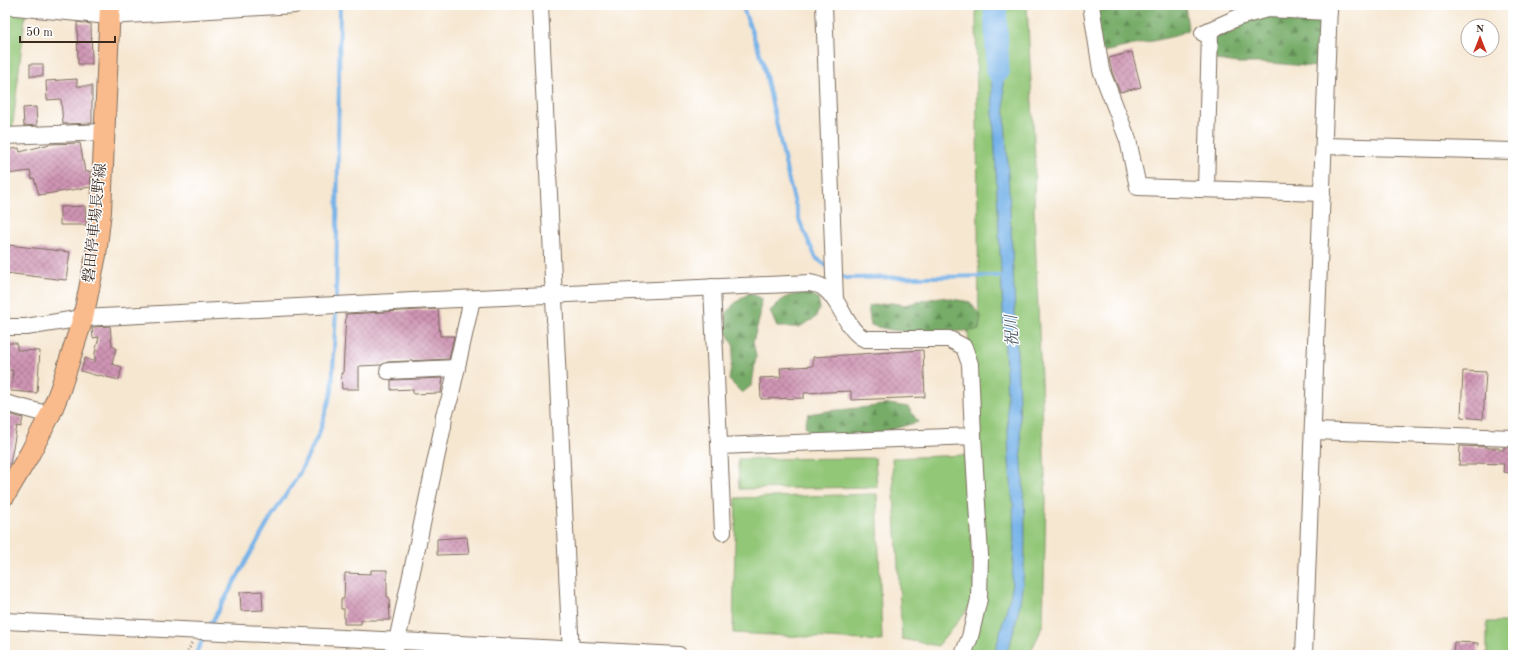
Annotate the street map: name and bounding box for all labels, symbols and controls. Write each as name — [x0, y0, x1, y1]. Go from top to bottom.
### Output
scale bar — [20, 18, 115, 44]
north arrow — [1460, 18, 1500, 58]
text: N — [1476, 24, 1485, 35]
text: 50 m — [26, 26, 53, 39]
street label: 磐田停車場長野線 — [80, 162, 110, 283]
water label: 祝川 — [1002, 313, 1022, 348]

